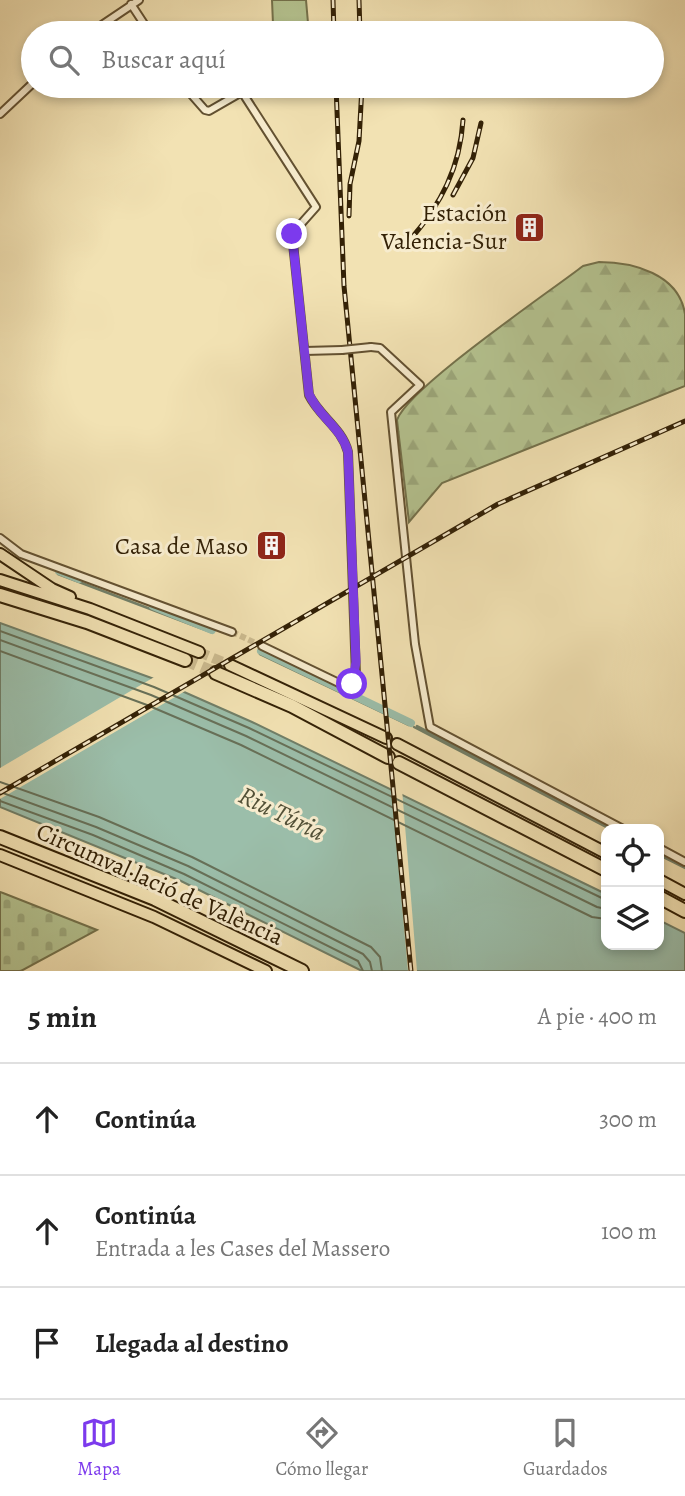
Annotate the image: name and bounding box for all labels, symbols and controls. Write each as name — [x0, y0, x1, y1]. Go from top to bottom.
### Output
search box — [21, 21, 664, 98]
icon: search — [45, 41, 83, 79]
text: Buscar aquí — [101, 42, 226, 77]
place label: Estación Valencia-Sur — [380, 197, 507, 257]
building icon: Estación Valencia-Sur — [513, 210, 547, 244]
route end — [276, 218, 307, 249]
building icon: Casa de Maso — [254, 529, 288, 563]
place label: Casa de Maso — [115, 530, 248, 562]
route start — [336, 668, 367, 699]
water label: Riu Túria — [233, 778, 331, 849]
street label: Circumval·lació de València — [32, 815, 289, 953]
map controls — [601, 824, 664, 950]
button: locate — [601, 824, 664, 887]
button: layers — [601, 887, 664, 950]
text: 5 min — [28, 997, 97, 1037]
text: A pie · 400 m — [538, 1001, 657, 1032]
icon: ahead — [28, 1100, 66, 1138]
text: Continúa — [95, 1102, 196, 1137]
text: 300 m — [599, 1104, 657, 1135]
text: Continúa — [95, 1198, 196, 1233]
icon: ahead — [28, 1212, 66, 1250]
text: 100 m — [601, 1216, 657, 1247]
text: Entrada a les Cases del Massero — [95, 1233, 390, 1264]
icon: arrive — [28, 1324, 66, 1362]
text: Llegada al destino — [95, 1326, 289, 1361]
tab: Mapa — [77, 1414, 121, 1482]
tab: Cómo llegar — [275, 1414, 368, 1482]
tab: Guardados — [523, 1414, 608, 1482]

